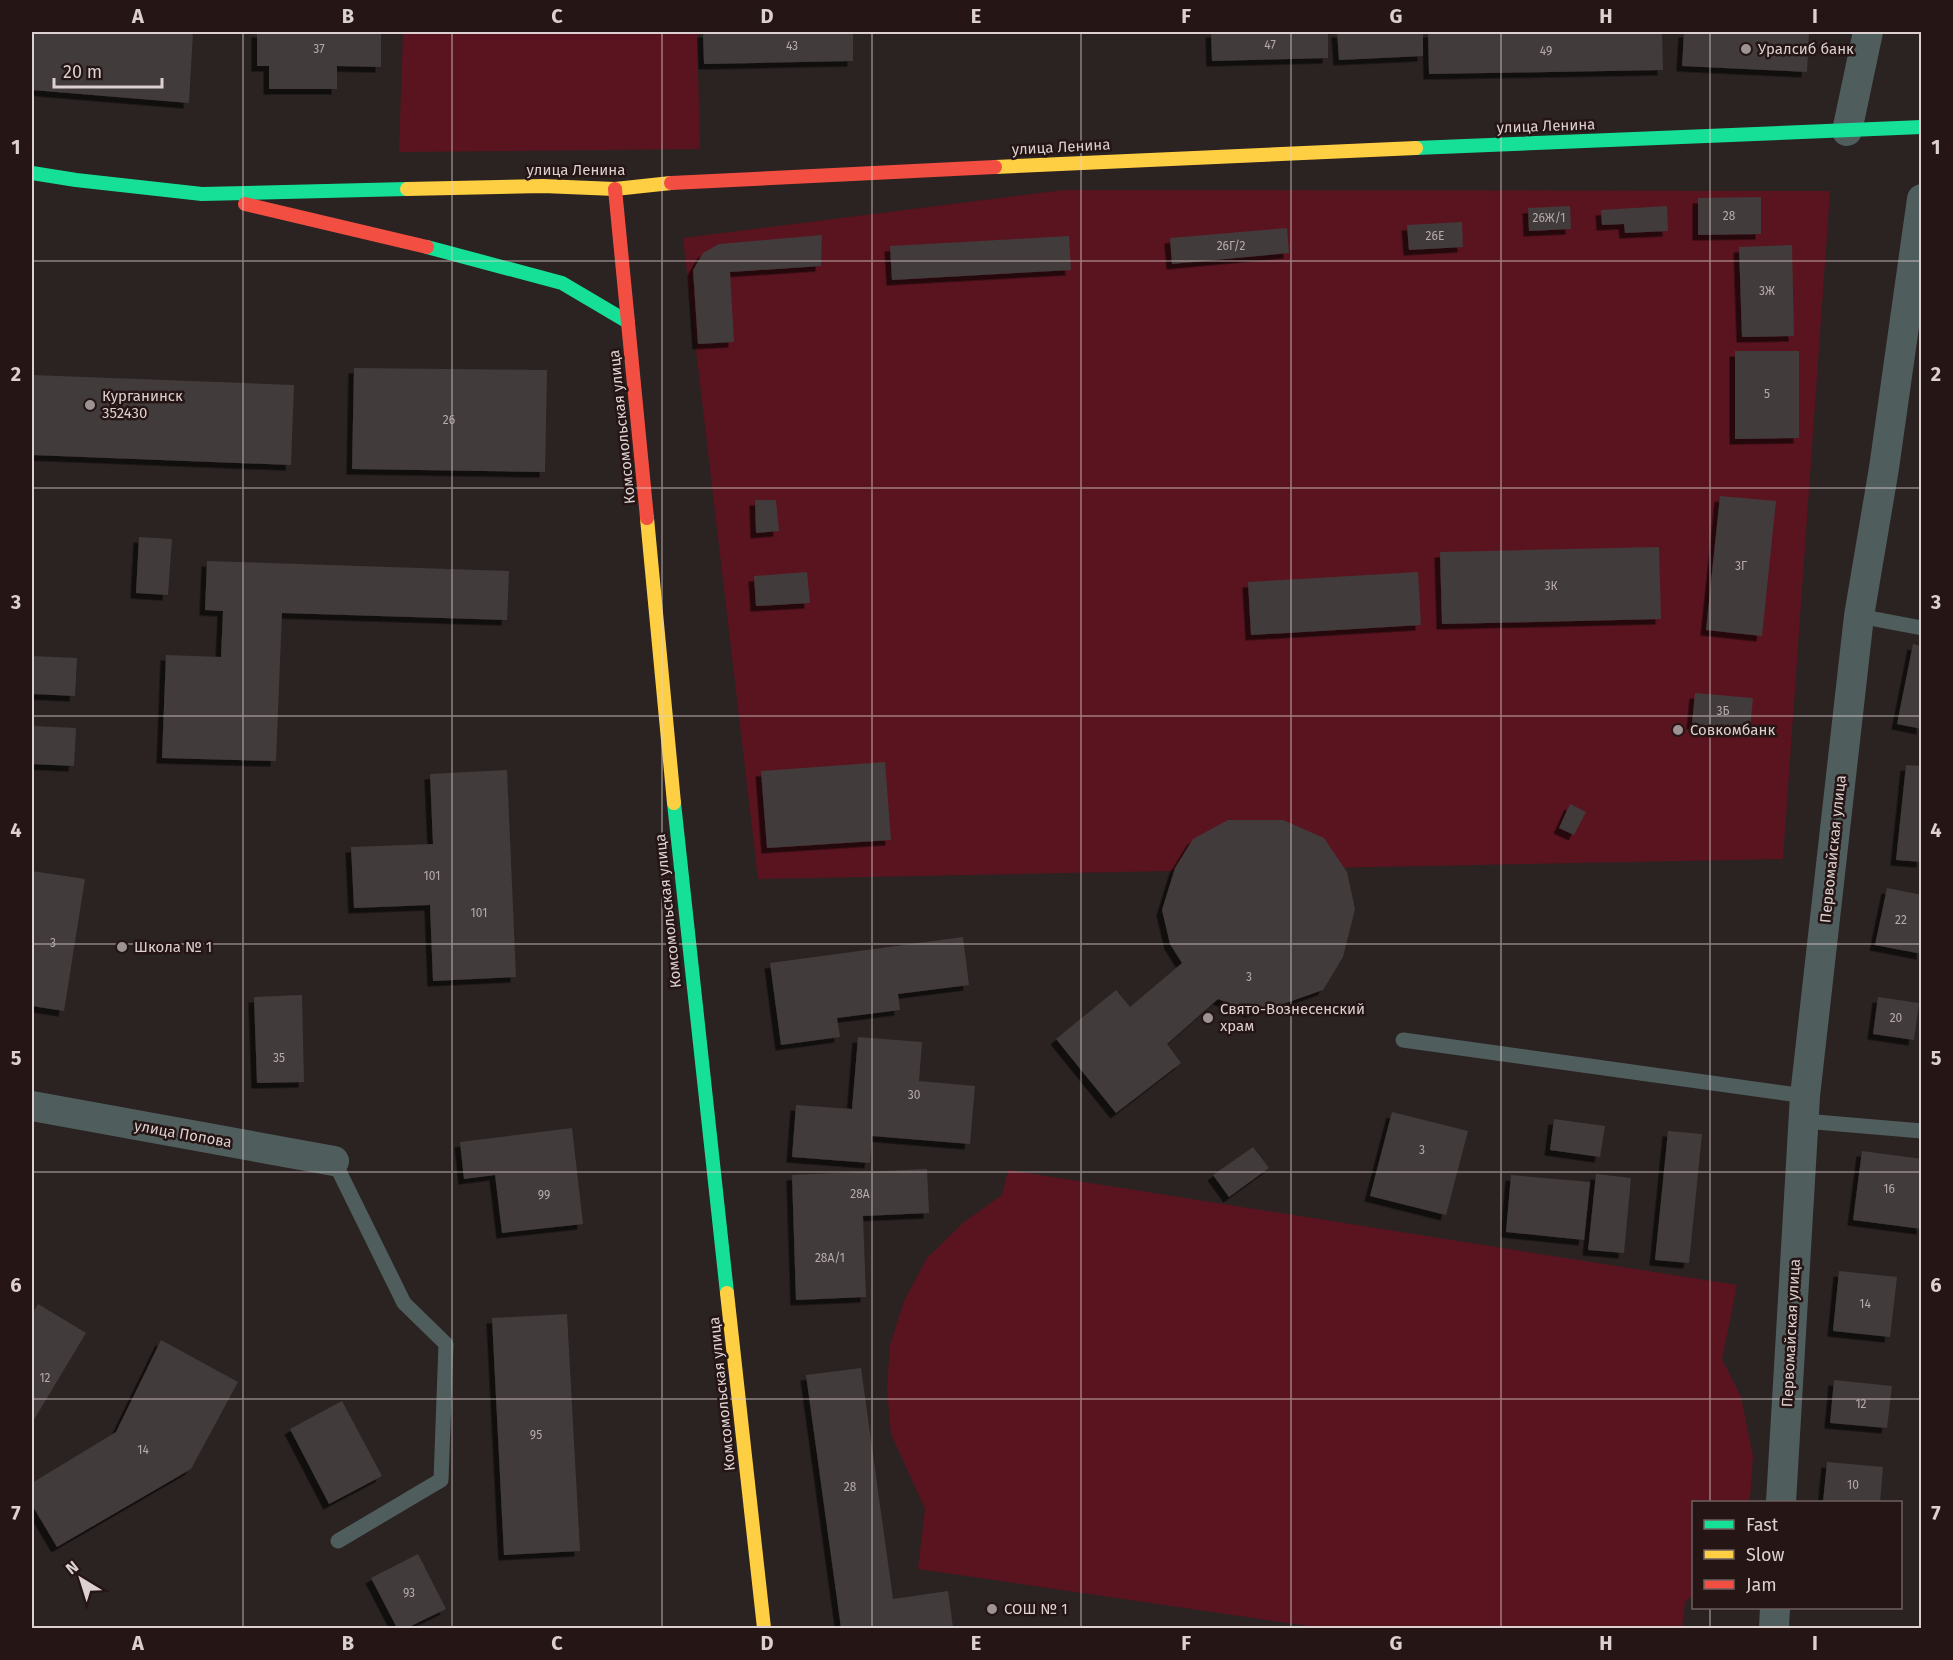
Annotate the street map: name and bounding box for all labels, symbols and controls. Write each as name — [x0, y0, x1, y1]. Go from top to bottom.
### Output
text: A — [131, 4, 145, 28]
text: B — [342, 4, 354, 28]
text: C — [551, 4, 563, 28]
text: D — [760, 4, 774, 28]
text: E — [971, 4, 981, 28]
text: F — [1181, 4, 1191, 28]
text: G — [1390, 4, 1402, 28]
text: H — [1599, 4, 1613, 28]
text: I — [1812, 4, 1818, 28]
house number: 47 — [1264, 38, 1276, 52]
house number: 43 — [786, 39, 798, 53]
place label: Уралсиб банк — [1758, 40, 1854, 58]
house number: 37 — [313, 42, 325, 56]
marker: Уралсиб банк — [1739, 42, 1753, 56]
house number: 49 — [1540, 44, 1552, 58]
scale bar — [54, 51, 162, 89]
text: 20 m — [63, 61, 102, 83]
street label: улица Ленина — [1496, 115, 1596, 137]
text: 1 — [11, 135, 21, 159]
street label: улица Ленина — [1011, 135, 1111, 159]
text: 1 — [1931, 135, 1941, 159]
street label: улица Ленина — [527, 161, 625, 179]
house number: 28 — [1723, 209, 1736, 223]
house number: 26Ж/1 — [1533, 211, 1565, 225]
house number: 26Е — [1426, 229, 1444, 243]
house number: 26Г/2 — [1217, 239, 1245, 253]
house number: 3Ж — [1759, 284, 1775, 298]
street label: Комсомольская улица — [605, 349, 639, 505]
text: 2 — [11, 362, 21, 386]
text: 2 — [1931, 362, 1941, 386]
place label: Курганинск 352430 — [102, 387, 183, 422]
house number: 5 — [1764, 387, 1770, 401]
marker: Курганинск 352430 — [83, 398, 97, 412]
house number: 26 — [443, 413, 455, 427]
house number: 3Г — [1735, 559, 1747, 573]
house number: 3К — [1544, 579, 1558, 593]
text: 3 — [10, 590, 21, 614]
text: 3 — [1930, 590, 1941, 614]
house number: 3Б — [1717, 704, 1730, 718]
place label: Совкомбанк — [1690, 721, 1775, 739]
marker: Совкомбанк — [1671, 723, 1685, 737]
street label: Первомайская улица — [1816, 774, 1850, 924]
text: 4 — [10, 818, 22, 842]
text: 4 — [1930, 818, 1942, 842]
street label: Комсомольская улица — [651, 833, 685, 989]
house number: 101 — [424, 869, 440, 883]
house number: 101 — [471, 906, 487, 920]
house number: 22 — [1895, 913, 1907, 927]
house number: 3 — [50, 936, 56, 950]
place label: Школа № 1 — [134, 938, 212, 956]
marker: Школа № 1 — [115, 940, 129, 954]
house number: 3 — [1246, 970, 1252, 984]
place label: Свято-Вознесенский храм — [1220, 1000, 1365, 1035]
marker: Свято-Вознесенский храм — [1201, 1011, 1215, 1025]
house number: 20 — [1890, 1011, 1903, 1025]
text: 5 — [11, 1046, 22, 1070]
text: 5 — [1931, 1046, 1942, 1070]
house number: 35 — [273, 1051, 285, 1065]
house number: 30 — [908, 1088, 921, 1102]
street label: улица Попова — [133, 1117, 233, 1151]
house number: 3 — [1419, 1143, 1425, 1157]
house number: 16 — [1883, 1182, 1895, 1196]
house number: 28А — [850, 1187, 870, 1201]
house number: 99 — [538, 1188, 550, 1202]
house number: 28А/1 — [815, 1251, 845, 1265]
street label: Первомайская улица — [1778, 1258, 1804, 1408]
text: 6 — [10, 1273, 22, 1297]
text: 6 — [1930, 1273, 1942, 1297]
house number: 14 — [1859, 1297, 1871, 1311]
street label: Комсомольская улица — [705, 1316, 739, 1472]
house number: 12 — [39, 1371, 51, 1385]
house number: 12 — [1855, 1397, 1867, 1411]
house number: 95 — [530, 1428, 542, 1442]
house number: 14 — [137, 1443, 149, 1457]
house number: 10 — [1847, 1478, 1859, 1492]
house number: 28 — [844, 1480, 857, 1494]
text: 7 — [11, 1501, 21, 1525]
legend — [1692, 1501, 1902, 1609]
text: 7 — [1931, 1501, 1941, 1525]
text: Fast — [1746, 1514, 1779, 1536]
text: Slow — [1746, 1544, 1785, 1566]
north arrow — [51, 1549, 111, 1609]
text: N — [62, 1557, 82, 1578]
text: Jam — [1746, 1574, 1777, 1596]
house number: 93 — [403, 1586, 415, 1600]
place label: СОШ № 1 — [1004, 1600, 1068, 1618]
marker: СОШ № 1 — [985, 1602, 999, 1616]
text: A — [131, 1631, 145, 1655]
text: B — [342, 1631, 354, 1655]
text: C — [551, 1631, 563, 1655]
text: D — [760, 1631, 774, 1655]
text: E — [971, 1631, 981, 1655]
text: F — [1181, 1631, 1191, 1655]
text: G — [1390, 1631, 1402, 1655]
text: H — [1599, 1631, 1613, 1655]
text: I — [1812, 1631, 1818, 1655]

